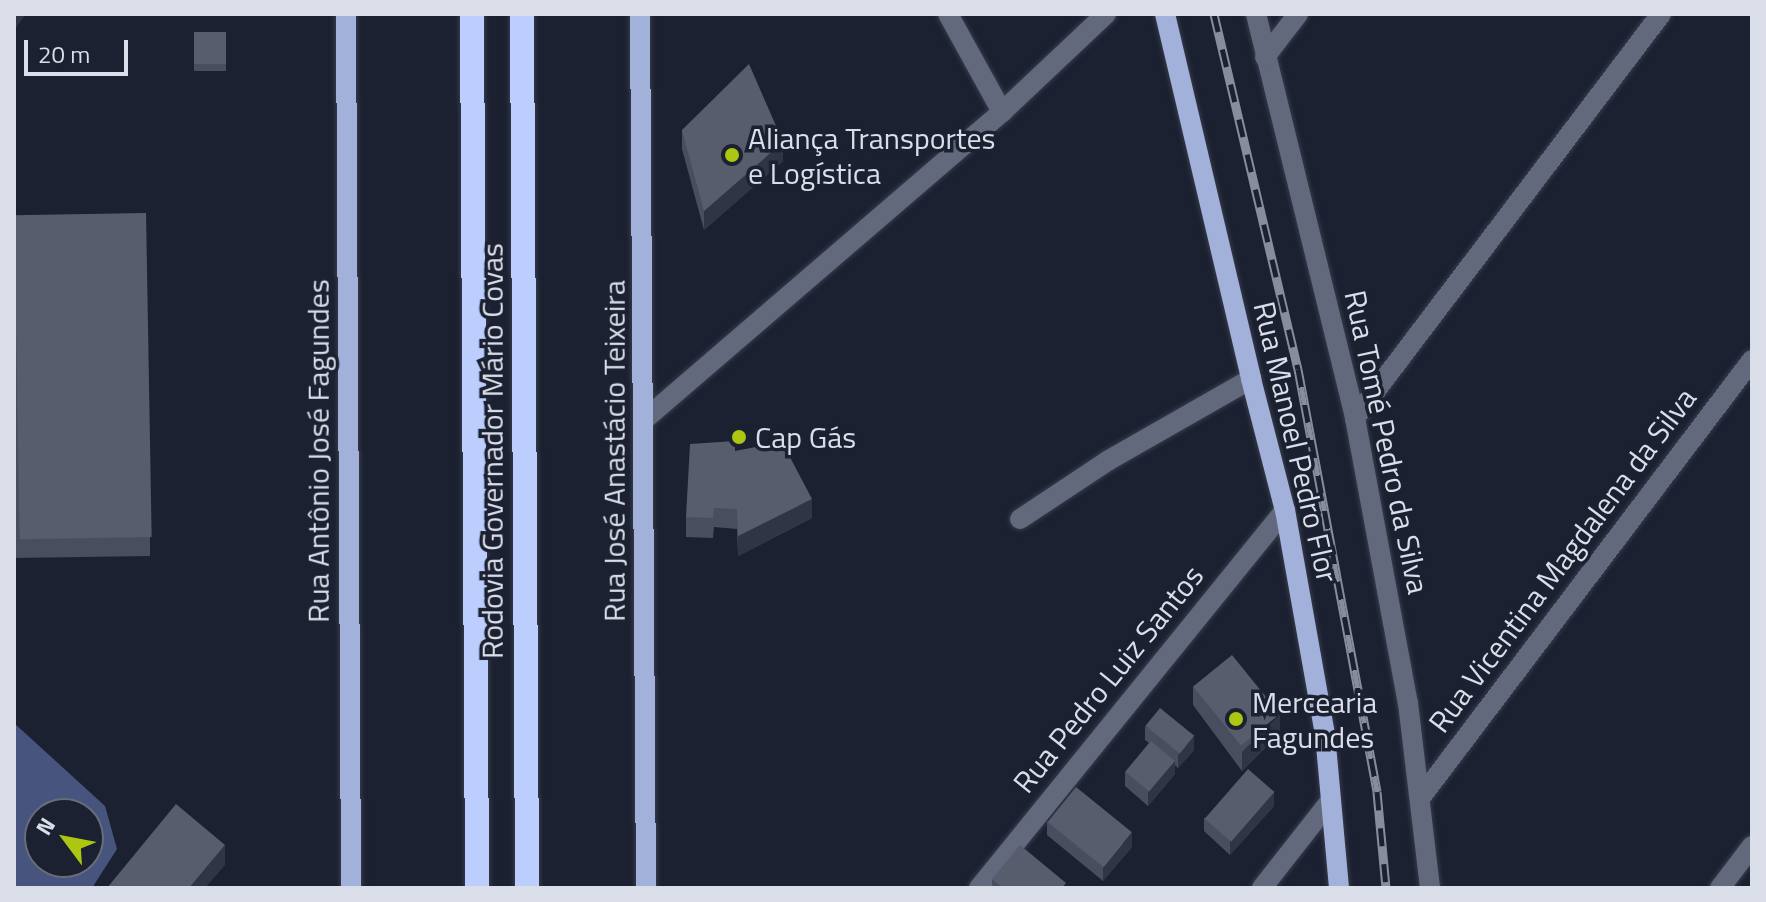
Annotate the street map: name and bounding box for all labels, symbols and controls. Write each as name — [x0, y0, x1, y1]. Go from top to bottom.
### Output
scale bar — [28, 24, 132, 74]
text: 20 m — [38, 36, 90, 72]
place label: Aliança Transportes e Logística — [748, 120, 996, 190]
marker: Aliança Transportes e Logística — [723, 146, 741, 164]
street label: Rodovia Governador Mário Covas — [474, 243, 510, 659]
street label: Rua Antônio José Fagundes — [300, 279, 336, 623]
street label: Rua José Anastácio Teixeira — [596, 280, 632, 622]
street label: Rua Tomé Pedro da Silva — [1337, 287, 1437, 597]
street label: Rua Manoel Pedro Flor — [1246, 298, 1346, 586]
street label: Rua Vicentina Magdalena da Silva — [1421, 381, 1703, 739]
place label: Cap Gás — [755, 419, 856, 455]
marker: Cap Gás — [730, 428, 748, 446]
street label: Rua Pedro Luiz Santos — [1005, 558, 1211, 800]
place label: Mercearia Fagundes — [1252, 684, 1377, 754]
marker: Mercearia Fagundes — [1227, 710, 1245, 728]
north arrow — [24, 798, 104, 878]
text: N — [27, 811, 64, 842]

